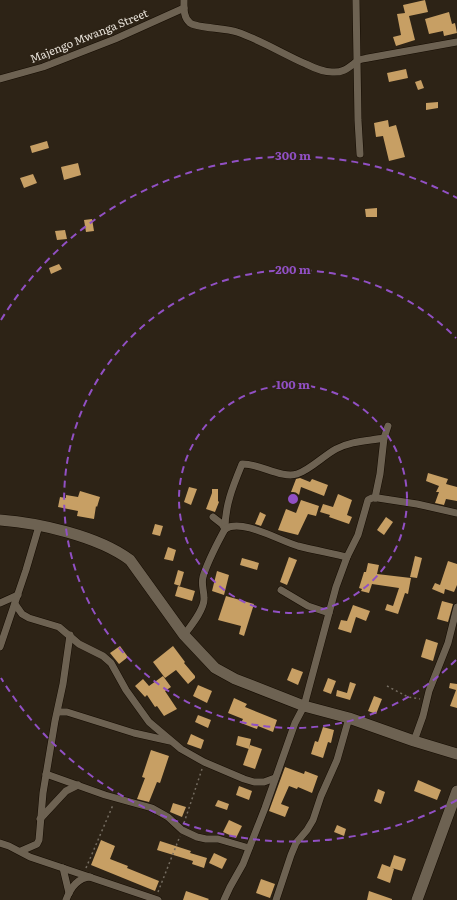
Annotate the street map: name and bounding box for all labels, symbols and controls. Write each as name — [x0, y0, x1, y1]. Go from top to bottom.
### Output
street label: Majengo Mwanga Street — [27, 4, 151, 66]
text: 300 m — [275, 146, 311, 164]
text: 200 m — [275, 260, 311, 278]
text: 100 m — [276, 375, 310, 393]
centre of rings — [286, 492, 300, 506]

